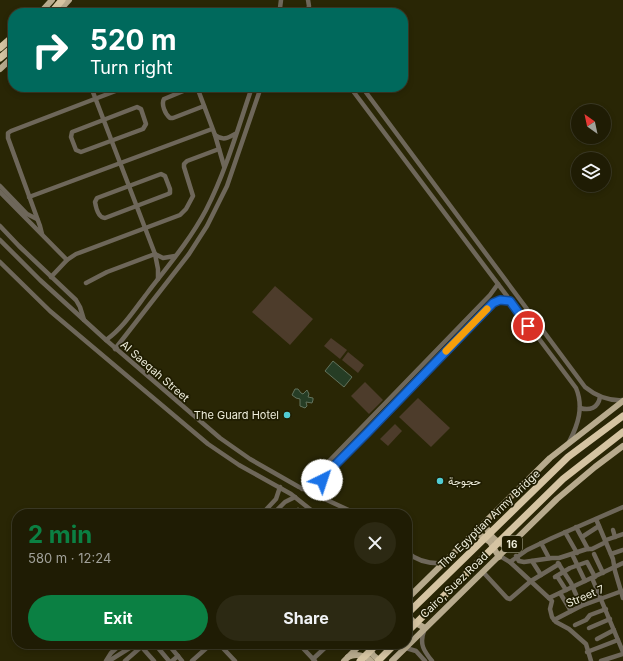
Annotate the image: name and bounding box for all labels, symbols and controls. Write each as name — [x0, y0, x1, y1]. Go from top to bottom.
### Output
text: 520 m — [90, 23, 177, 57]
icon: right — [24, 24, 76, 76]
text: Turn right — [90, 57, 173, 78]
north arrow — [571, 104, 611, 144]
map controls — [571, 104, 611, 192]
button: layers — [571, 152, 611, 192]
pin — [511, 309, 545, 343]
icon: arrive — [517, 315, 539, 337]
street label: Al Saeqah Street — [118, 337, 193, 405]
place label: The Guard Hotel — [194, 408, 279, 422]
marker: The Guard Hotel — [282, 410, 292, 420]
position arrow — [301, 459, 343, 501]
street label: The Egyptian Army Bridge — [435, 467, 543, 571]
place label: حجوجة — [448, 474, 481, 488]
marker: حجوجة — [435, 476, 445, 486]
text: 2 min — [28, 520, 92, 549]
button: close — [354, 522, 396, 564]
road number: 16 — [502, 536, 522, 552]
street label: Cairo, Suez Road — [417, 549, 491, 621]
text: 580 m · 12:24 — [28, 550, 111, 566]
street label: Street 7 — [564, 582, 606, 610]
button: Exit — [28, 595, 208, 641]
button: Share — [216, 595, 396, 641]

